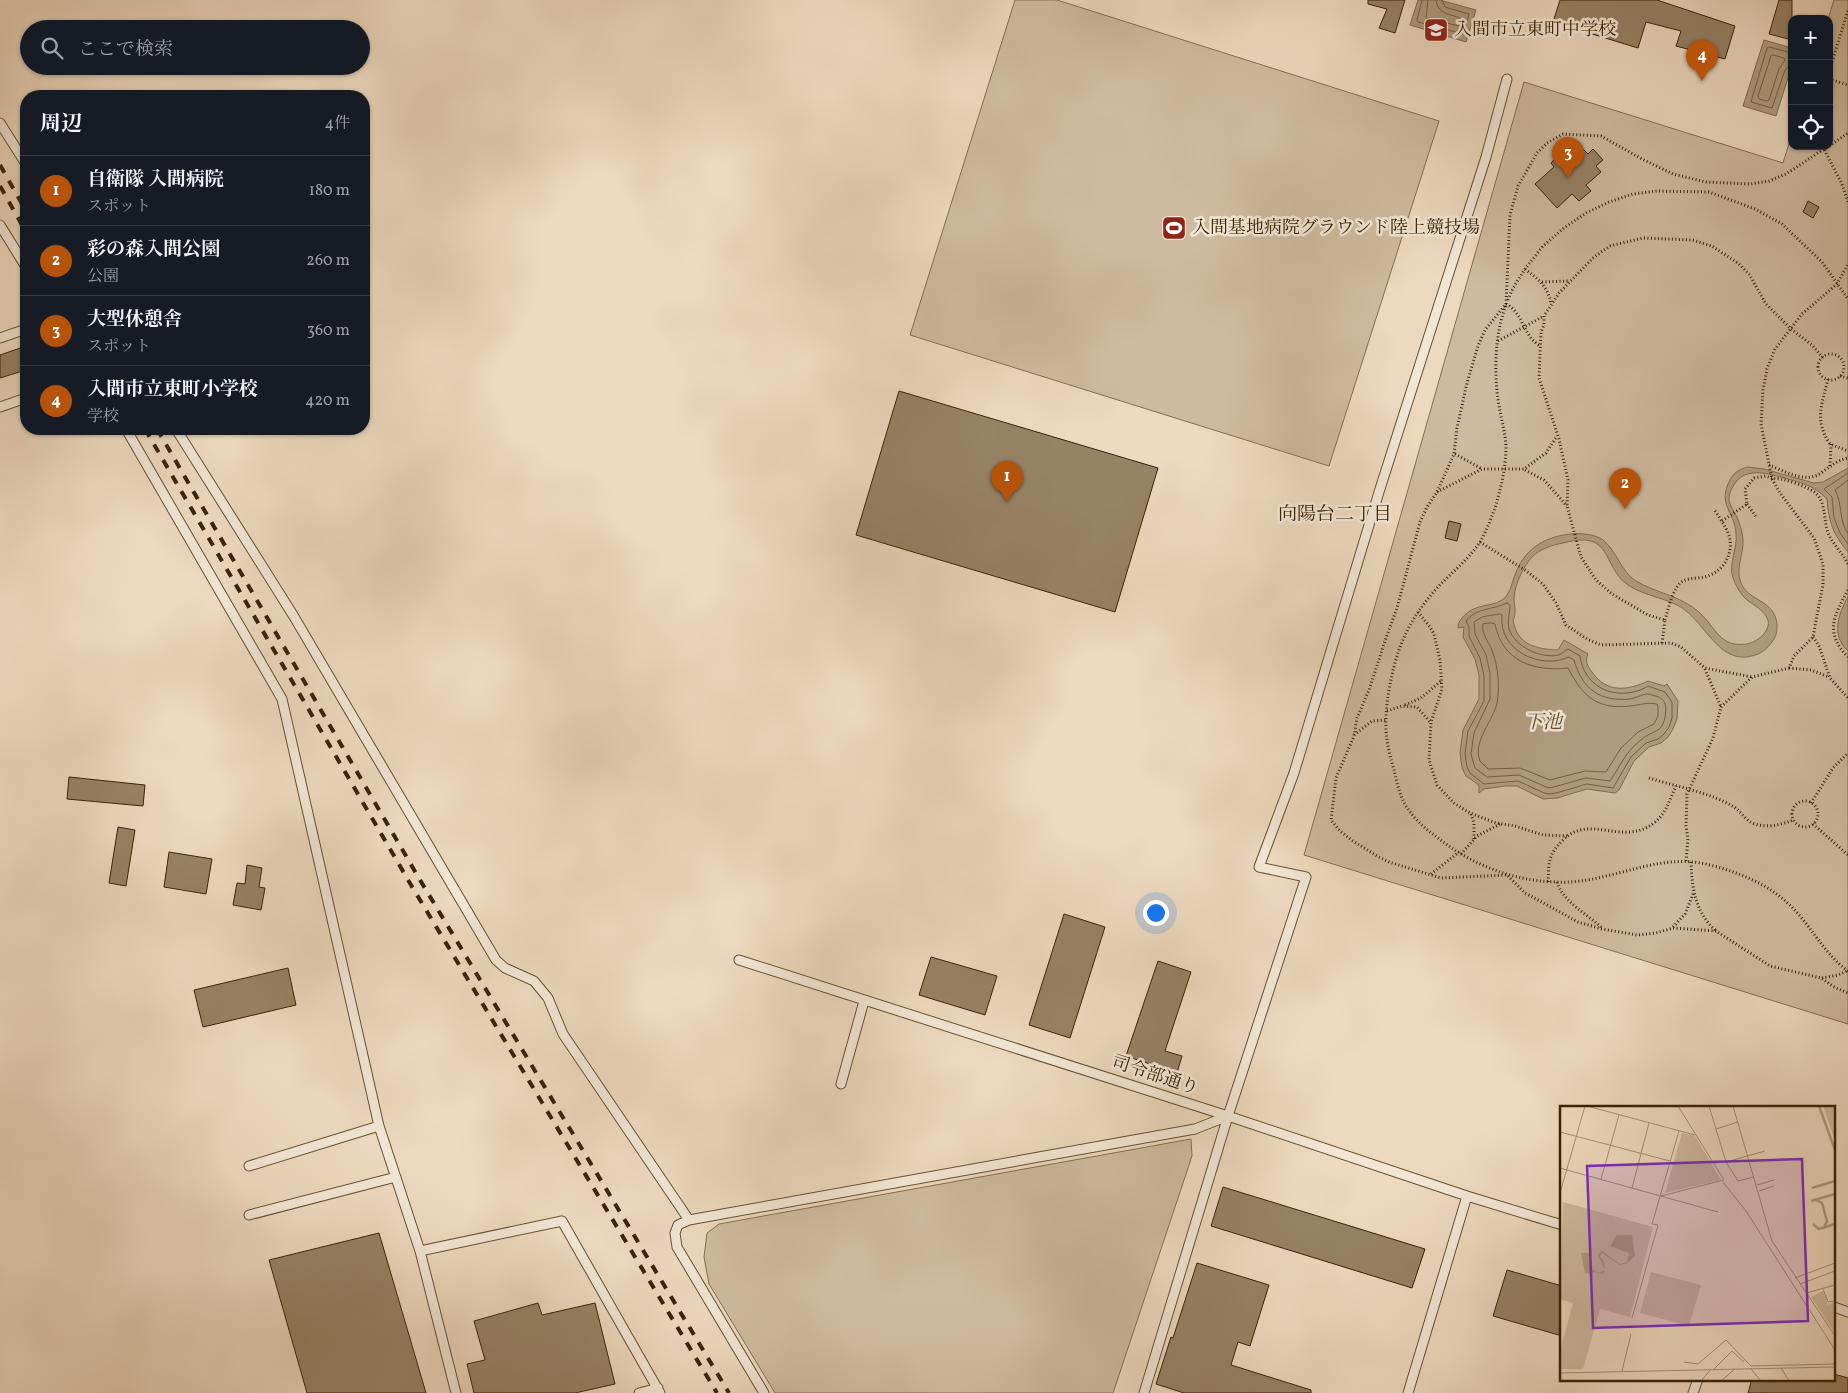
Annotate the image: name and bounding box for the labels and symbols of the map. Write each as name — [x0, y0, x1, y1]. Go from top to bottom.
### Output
school or university icon: 入間市立東町中学校 — [1423, 17, 1449, 43]
place label: 入間市立東町中学校 — [1454, 18, 1616, 43]
pin: 4 — [1686, 40, 1718, 81]
pin: 3 — [1552, 137, 1584, 178]
sports icon: 入間基地病院グラウンド陸上競技場 — [1161, 215, 1187, 241]
place label: 入間基地病院グラウンド陸上競技場 — [1192, 216, 1480, 241]
pin: 1 — [991, 461, 1023, 502]
pin: 2 — [1609, 468, 1641, 509]
district label: 向陽台二丁目 — [1278, 502, 1392, 528]
water label: 下池 — [1524, 710, 1564, 736]
your location — [1143, 900, 1169, 926]
street label: 司令部通り — [1108, 1050, 1202, 1102]
inset map — [1560, 1106, 1836, 1380]

